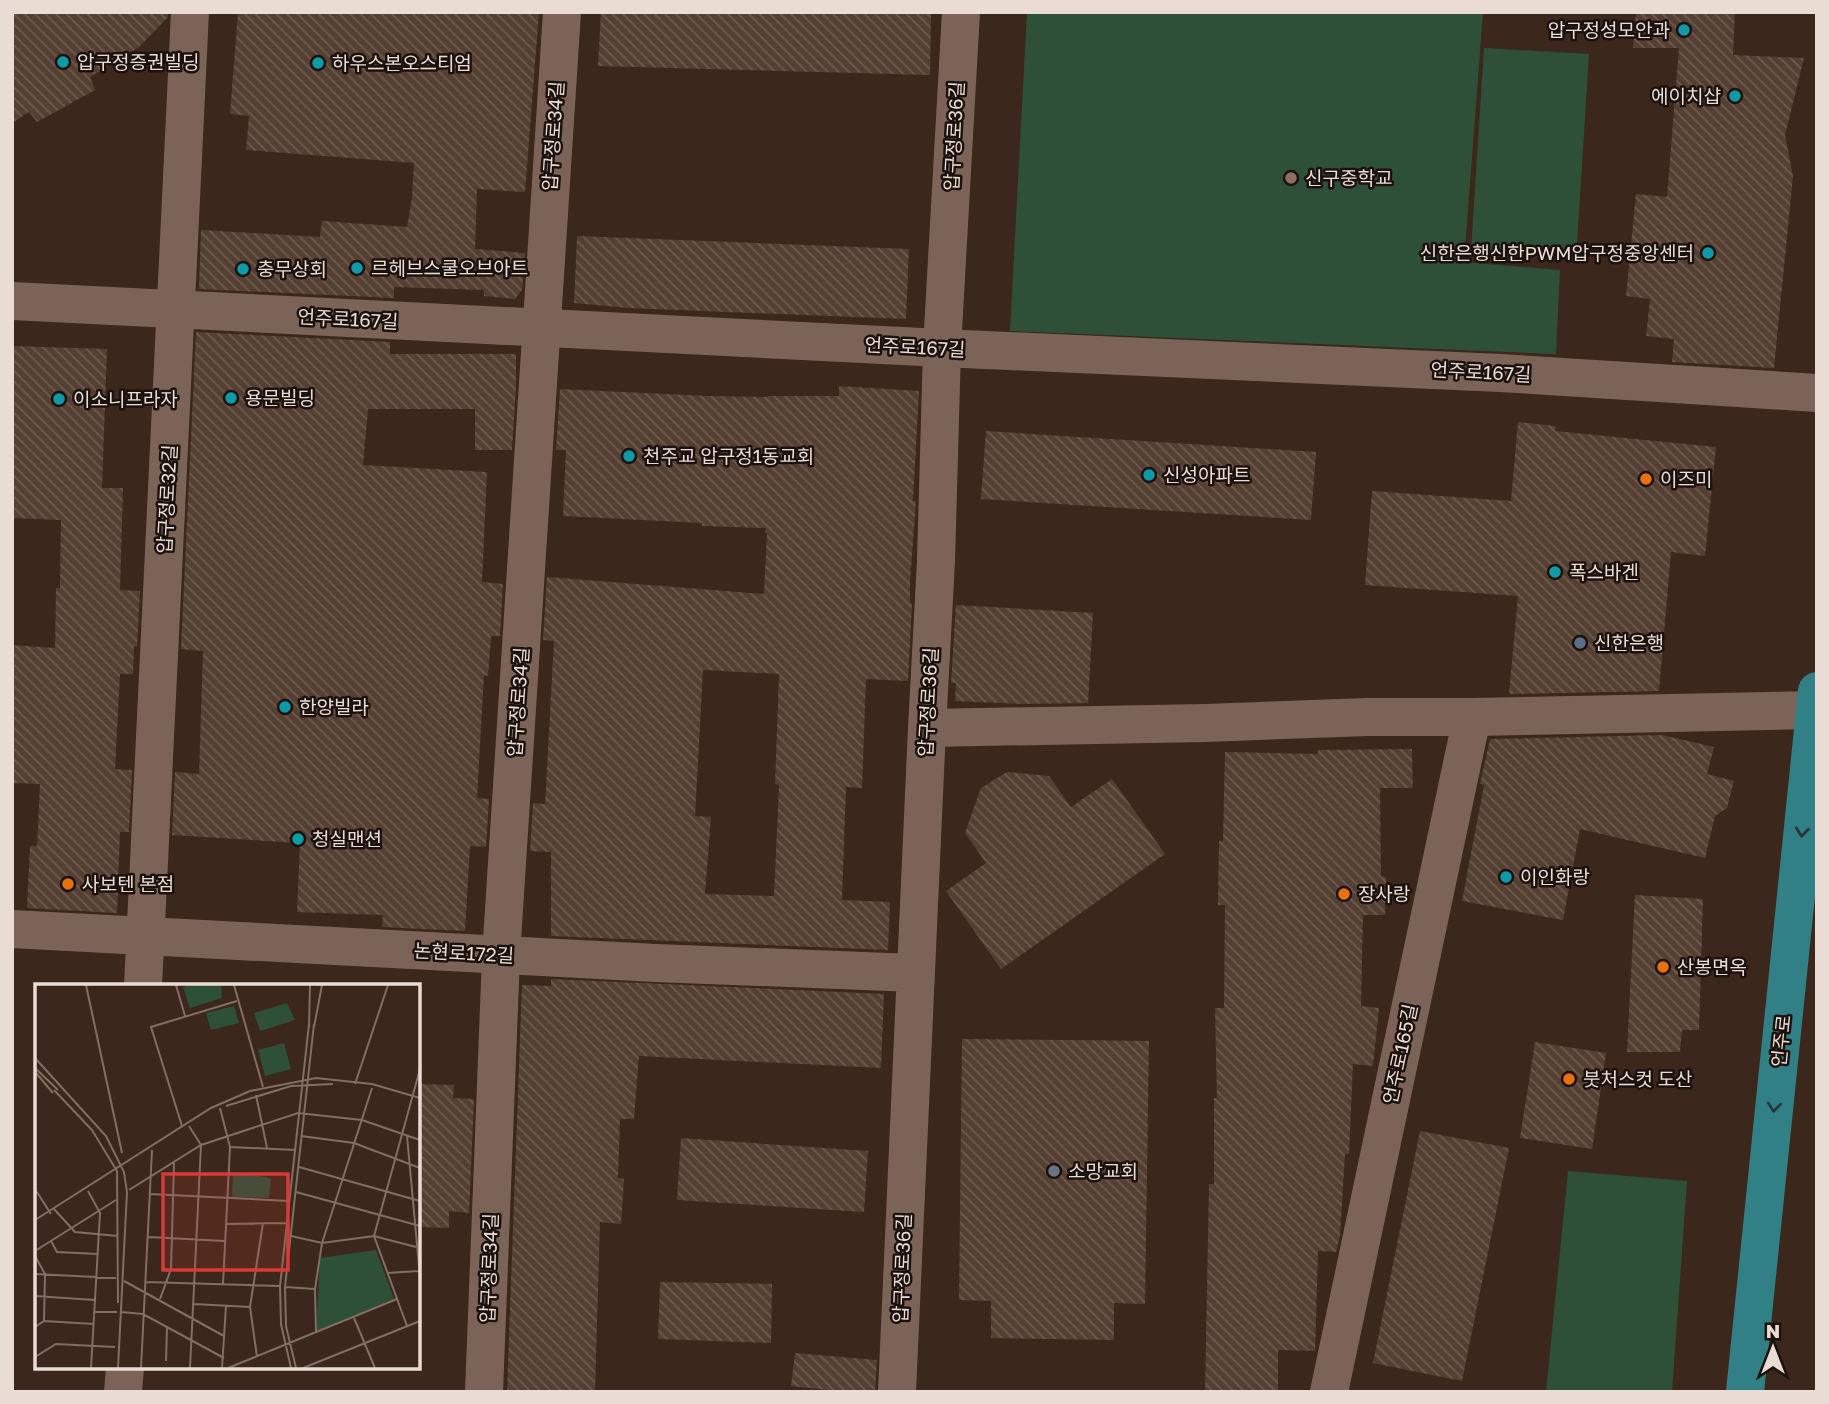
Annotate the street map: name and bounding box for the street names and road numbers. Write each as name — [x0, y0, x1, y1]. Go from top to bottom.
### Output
street label: 압구정로34길 — [537, 80, 568, 192]
street label: 압구정로36길 — [939, 80, 968, 192]
street label: 언주로167길 — [297, 304, 399, 333]
street label: 언주로167길 — [864, 332, 966, 361]
street label: 언주로167길 — [1430, 357, 1532, 386]
street label: 압구정로32길 — [152, 444, 181, 554]
street label: 압구정로34길 — [502, 646, 533, 758]
street label: 압구정로36길 — [913, 646, 942, 758]
street label: 논현로172길 — [413, 938, 515, 967]
street label: 언주로165길 — [1378, 1002, 1421, 1106]
street label: 언주로 — [1766, 1014, 1795, 1068]
street label: 압구정로34길 — [475, 1213, 502, 1323]
street label: 압구정로36길 — [888, 1213, 915, 1323]

